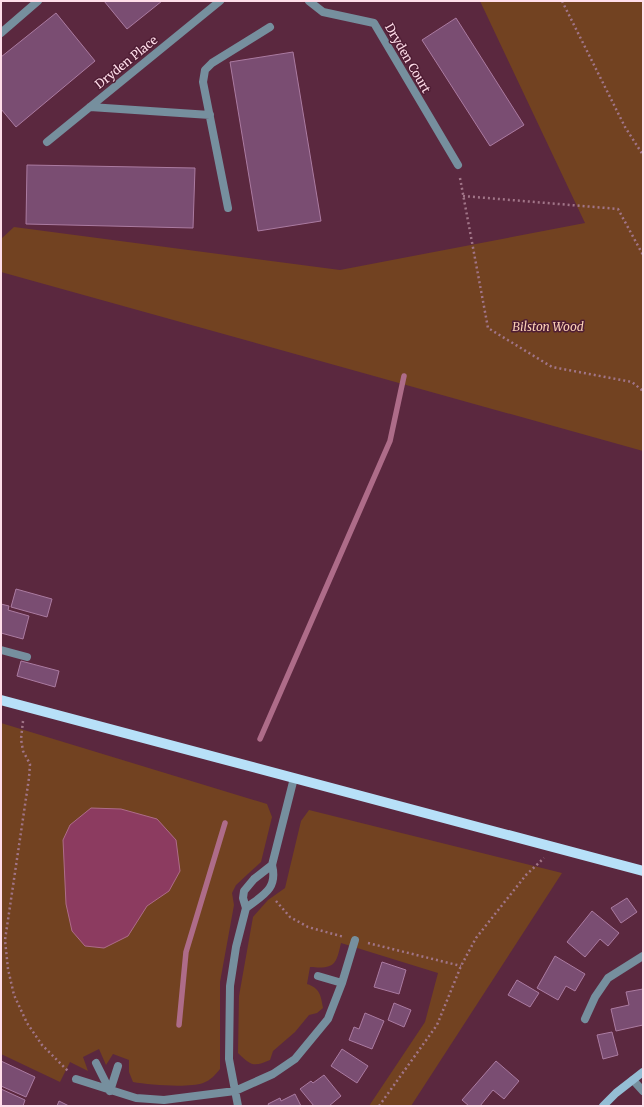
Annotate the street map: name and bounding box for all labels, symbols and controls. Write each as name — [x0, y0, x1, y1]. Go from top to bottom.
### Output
street label: Dryden Court — [382, 20, 434, 96]
street label: Dryden Place — [92, 32, 160, 92]
park label: Bilston Wood — [512, 319, 584, 334]

